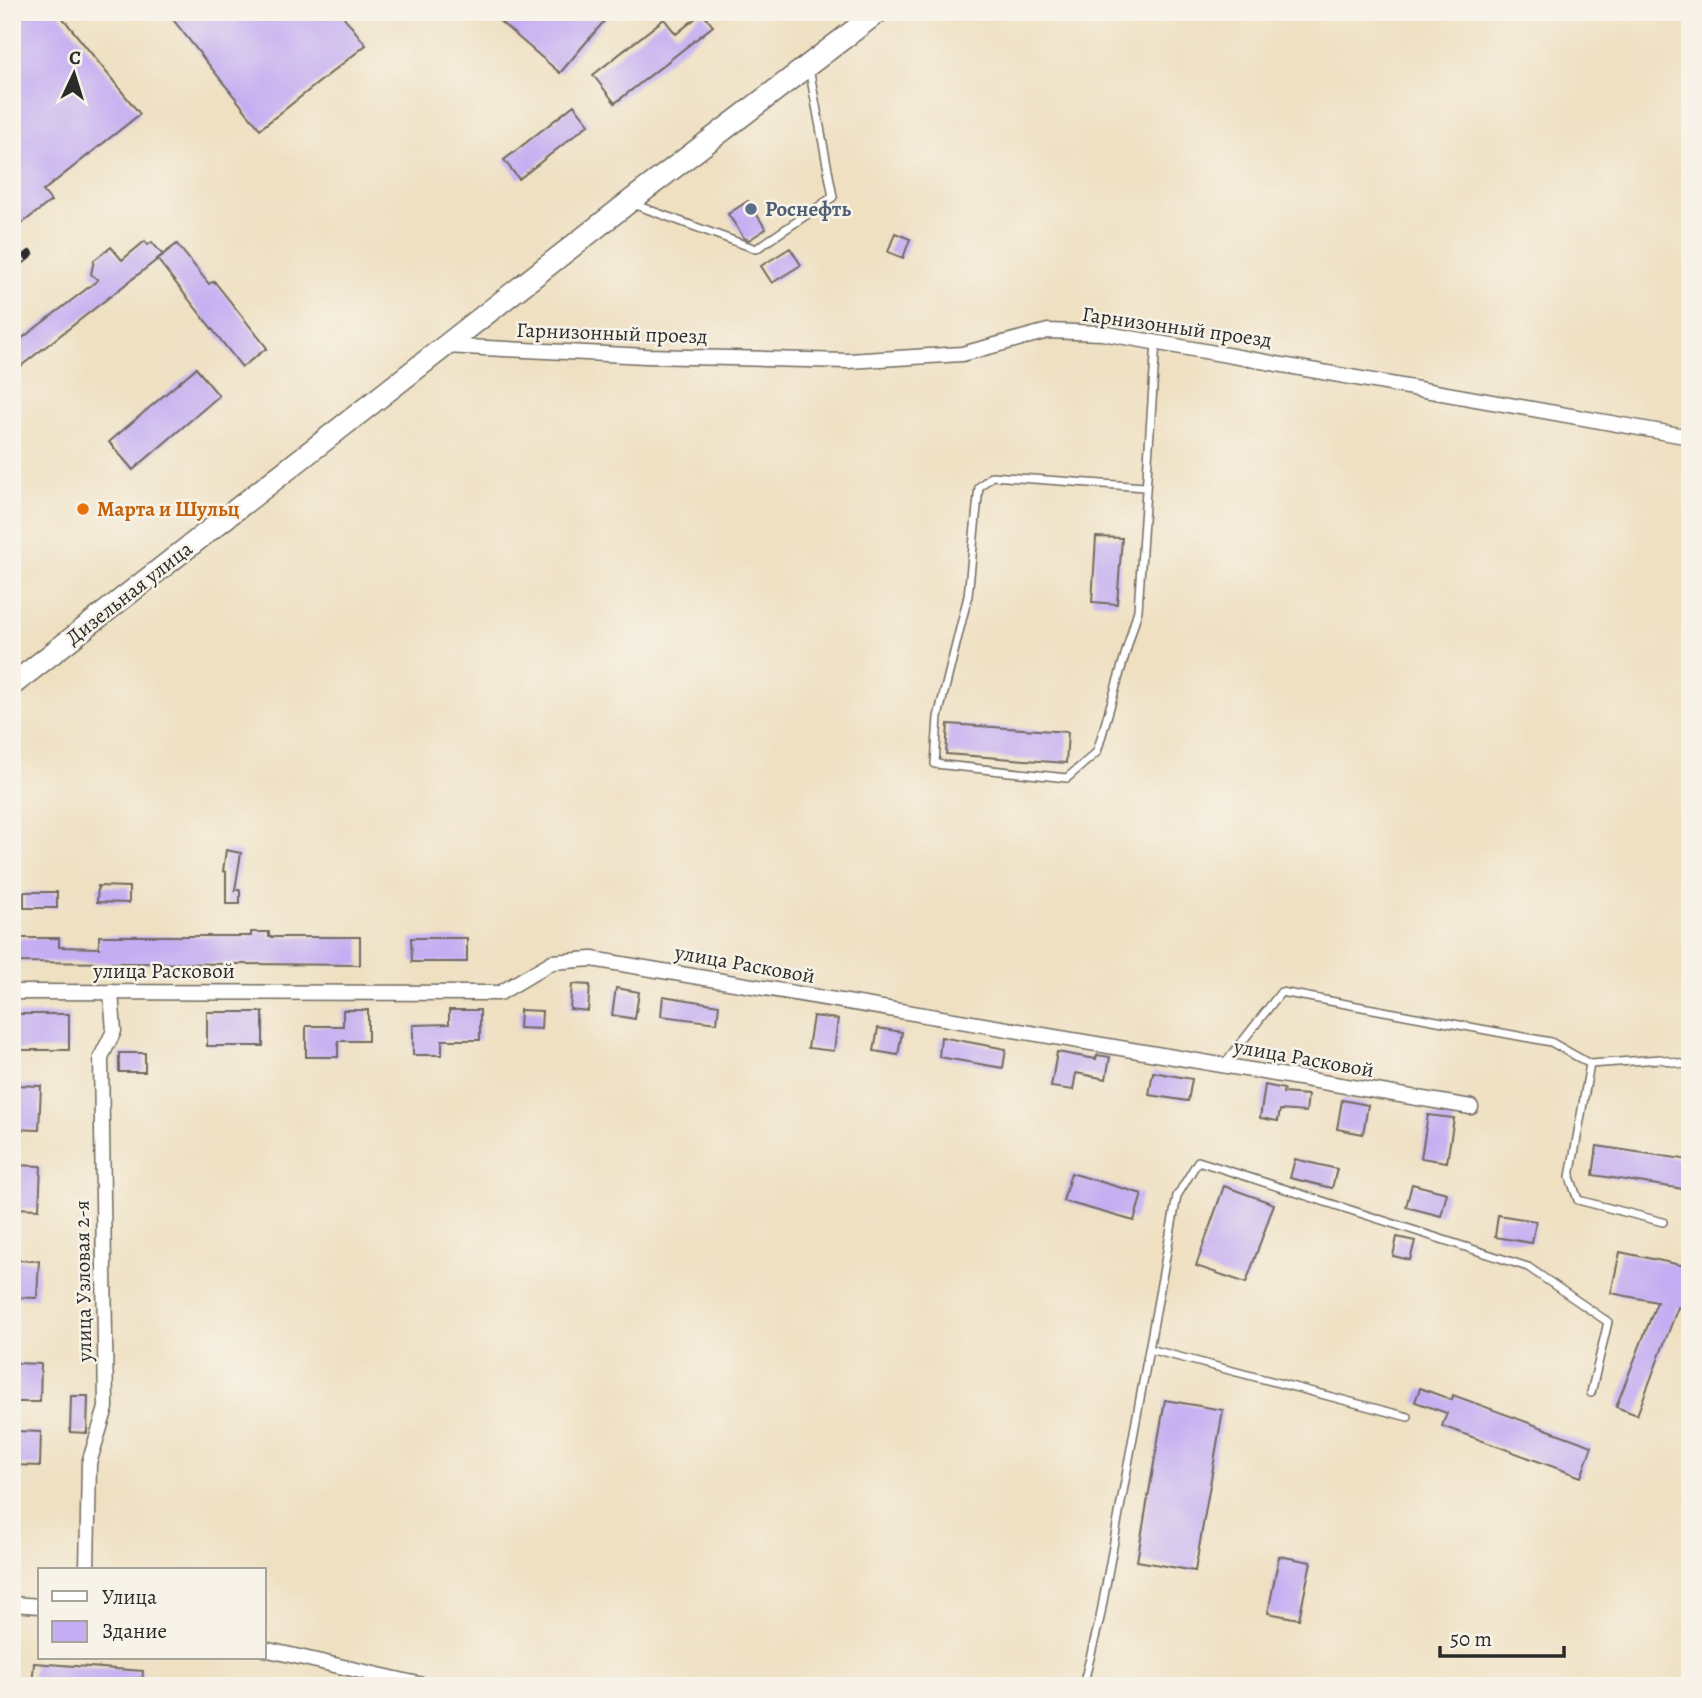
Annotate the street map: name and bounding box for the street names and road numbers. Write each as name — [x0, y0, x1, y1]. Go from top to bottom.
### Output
street label: Гарнизонный проезд — [1080, 300, 1274, 354]
street label: Гарнизонный проезд — [516, 316, 708, 350]
street label: Дизельная улица — [60, 534, 198, 651]
street label: улица Расковой — [672, 938, 817, 990]
street label: улица Расковой — [92, 957, 235, 985]
street label: улица Расковой — [1231, 1032, 1376, 1084]
street label: улица Узловая 2-я — [68, 1200, 98, 1363]

